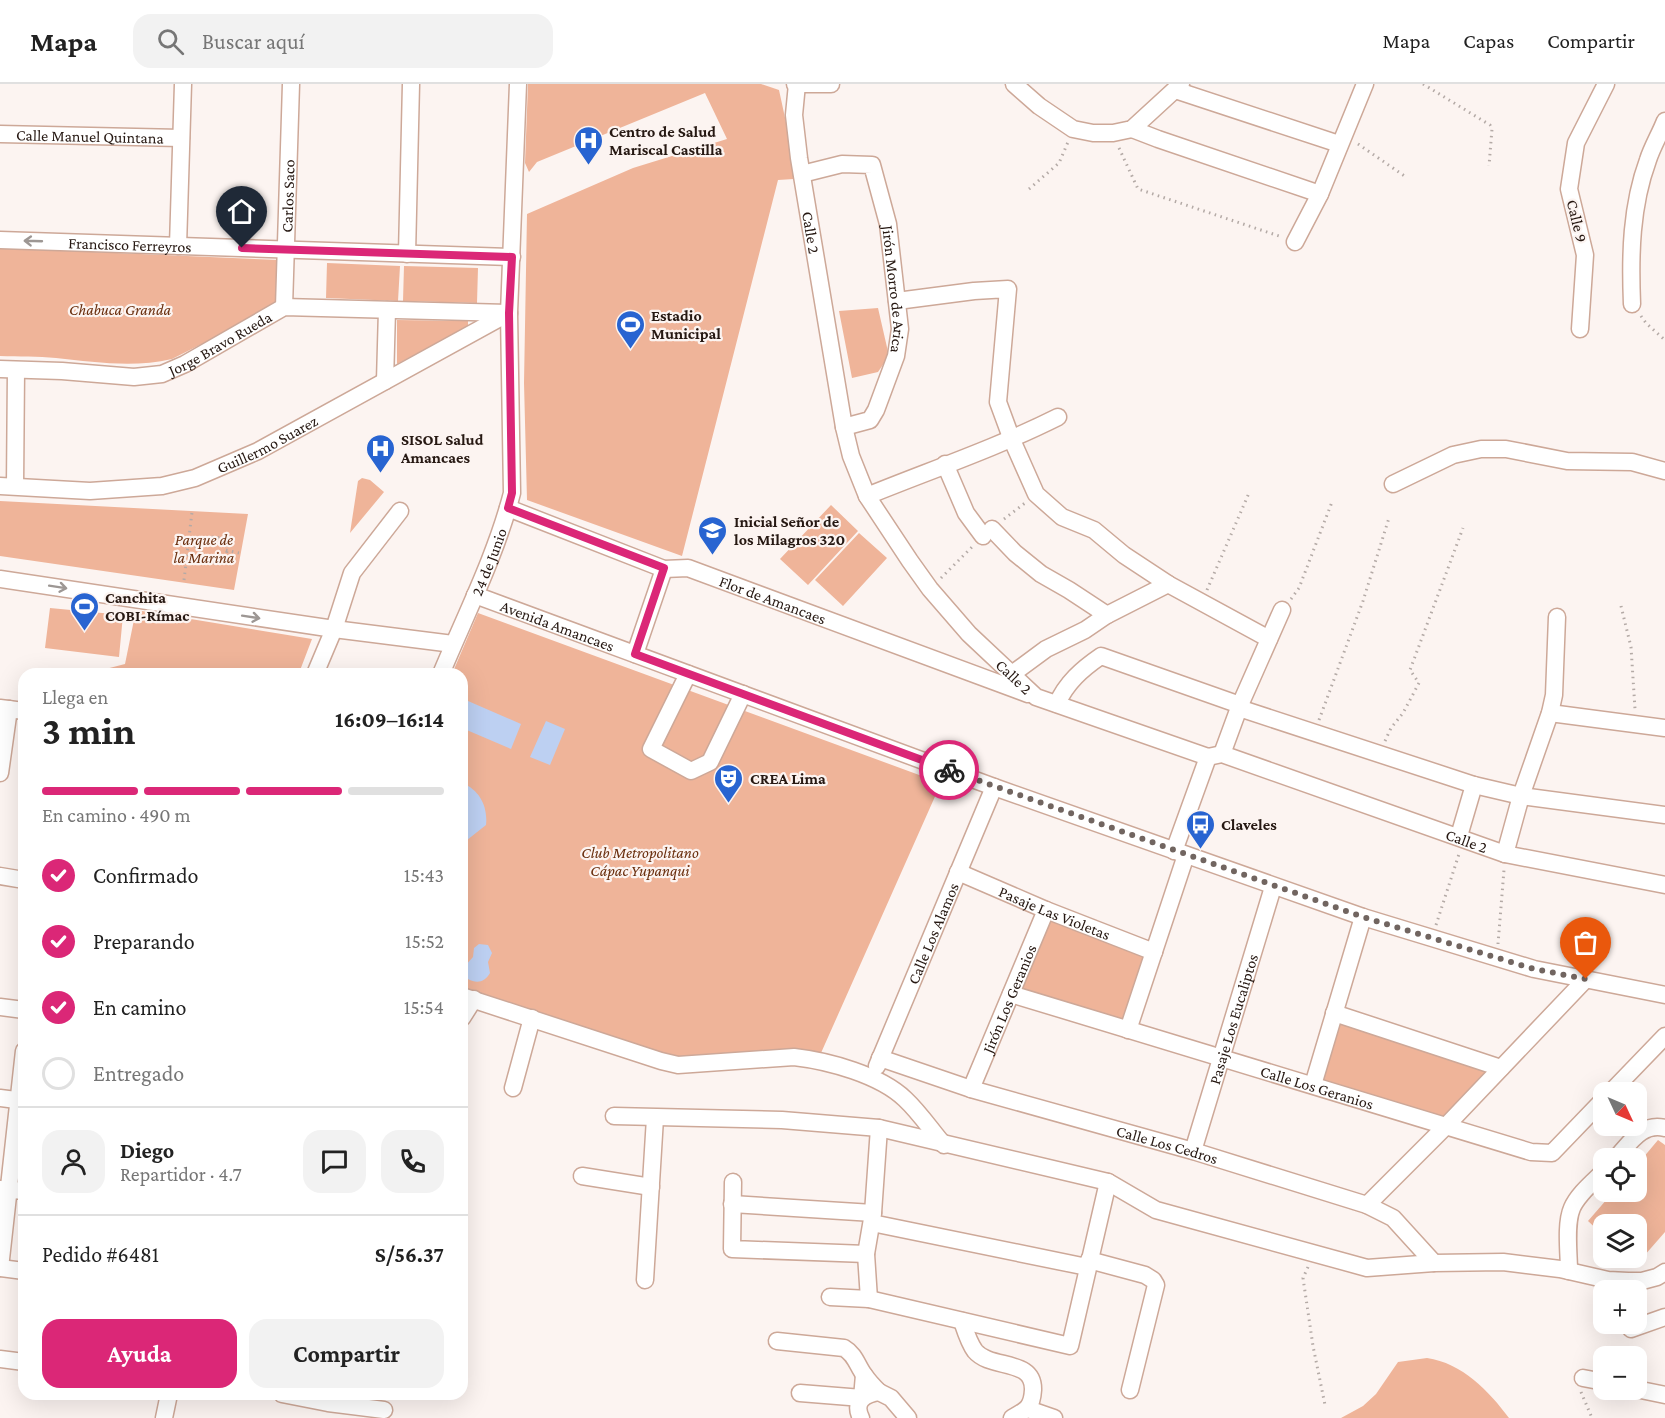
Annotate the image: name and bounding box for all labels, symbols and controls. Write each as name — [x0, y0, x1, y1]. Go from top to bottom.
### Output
search box — [133, 14, 553, 68]
icon: search — [154, 25, 187, 58]
text: Mapa — [30, 26, 97, 57]
text: Buscar aquí — [202, 29, 305, 54]
text: Mapa — [1382, 29, 1430, 53]
text: Capas — [1463, 29, 1514, 53]
text: Compartir — [1547, 29, 1635, 53]
place label: Centro de Salud Mariscal Castilla — [609, 123, 723, 158]
hospital icon: Centro de Salud Mariscal Castilla — [572, 124, 604, 166]
street label: Calle Manuel Quintana — [16, 126, 165, 146]
street label: Carlos Saco — [278, 159, 297, 233]
pin — [216, 186, 267, 248]
icon: home — [225, 195, 258, 228]
street label: Calle 9 — [1564, 198, 1590, 244]
street label: Calle 2 — [800, 210, 823, 255]
street label: Jirón Morro de Arica — [878, 222, 909, 355]
street label: Francisco Ferreyros — [68, 234, 192, 255]
one-way arrow — [24, 236, 44, 247]
park label: Chabuca Granda — [69, 301, 171, 318]
street label: Jorge Bravo Rueda — [164, 307, 275, 380]
place label: Estadio Municipal — [651, 307, 721, 342]
sports icon: Estadio Municipal — [614, 308, 646, 350]
street label: Guillermo Suarez — [214, 411, 320, 476]
place label: SISOL Salud Amancaes — [400, 431, 484, 466]
hospital icon: SISOL Salud Amancaes — [364, 432, 396, 474]
place label: Inicial Señor de los Milagros 320 — [734, 513, 845, 548]
school or university icon: Inicial Señor de los Milagros 320 — [697, 514, 729, 556]
street label: 24 de Junio — [468, 526, 509, 598]
park label: Parque de la Marina — [174, 531, 235, 566]
street label: Flor de Amancaes — [717, 572, 829, 627]
one-way arrow — [47, 582, 67, 593]
place label: Canchita COBI-Rímac — [105, 589, 189, 624]
sports icon: Canchita COBI-Rímac — [68, 590, 100, 632]
street label: Avenida Amancaes — [498, 597, 617, 654]
one-way arrow — [240, 611, 260, 622]
street label: Calle 2 — [993, 656, 1036, 698]
text: Llega en — [42, 686, 108, 708]
text: 16:09–16:14 — [335, 707, 444, 732]
text: 3 min — [42, 709, 135, 752]
courier — [919, 740, 979, 800]
icon: bike — [933, 754, 966, 787]
theatre icon: CREA Lima — [713, 762, 745, 804]
place label: CREA Lima — [750, 770, 826, 787]
text: En camino · 490 m — [42, 804, 191, 826]
bus stop icon: Claveles — [1184, 808, 1216, 850]
place label: Claveles — [1221, 816, 1277, 833]
street label: Calle 2 — [1444, 825, 1490, 856]
park label: Club Metropolitano Cápac Yupanqui — [581, 844, 699, 880]
icon: check — [42, 859, 75, 892]
text: Confirmado — [93, 863, 199, 888]
text: 15:43 — [404, 864, 444, 886]
street label: Calle Los Alamos — [904, 880, 961, 986]
street label: Pasaje Las Violetas — [997, 882, 1113, 943]
pin — [1560, 917, 1611, 979]
icon: check — [42, 925, 75, 958]
icon: bag — [1569, 926, 1602, 959]
text: Preparando — [93, 929, 195, 954]
text: 15:52 — [405, 930, 444, 952]
street label: Jirón Los Geranios — [978, 942, 1039, 1058]
street label: Pasaje Los Eucaliptos — [1205, 952, 1261, 1086]
icon: check — [42, 991, 75, 1024]
text: En camino — [93, 995, 186, 1020]
text: 15:54 — [404, 996, 444, 1018]
text: Entregado — [93, 1061, 184, 1086]
street label: Calle Los Geranios — [1259, 1062, 1376, 1112]
north arrow — [1593, 1082, 1647, 1136]
map controls — [1593, 1082, 1647, 1400]
street label: Calle Los Cedros — [1115, 1122, 1220, 1167]
button: person — [42, 1130, 105, 1193]
button: chat — [303, 1130, 366, 1193]
button: phone — [381, 1130, 444, 1193]
text: Diego — [120, 1138, 174, 1163]
button: locate — [1593, 1148, 1647, 1202]
text: Repartidor · 4.7 — [120, 1163, 242, 1185]
button: layers — [1593, 1214, 1647, 1268]
text: Pedido #6481 — [42, 1242, 159, 1267]
text: S/56.37 — [375, 1242, 444, 1267]
button: + — [1593, 1280, 1647, 1334]
button: Ayuda — [42, 1319, 237, 1388]
button: Compartir — [249, 1319, 444, 1388]
button: − — [1593, 1346, 1647, 1400]

